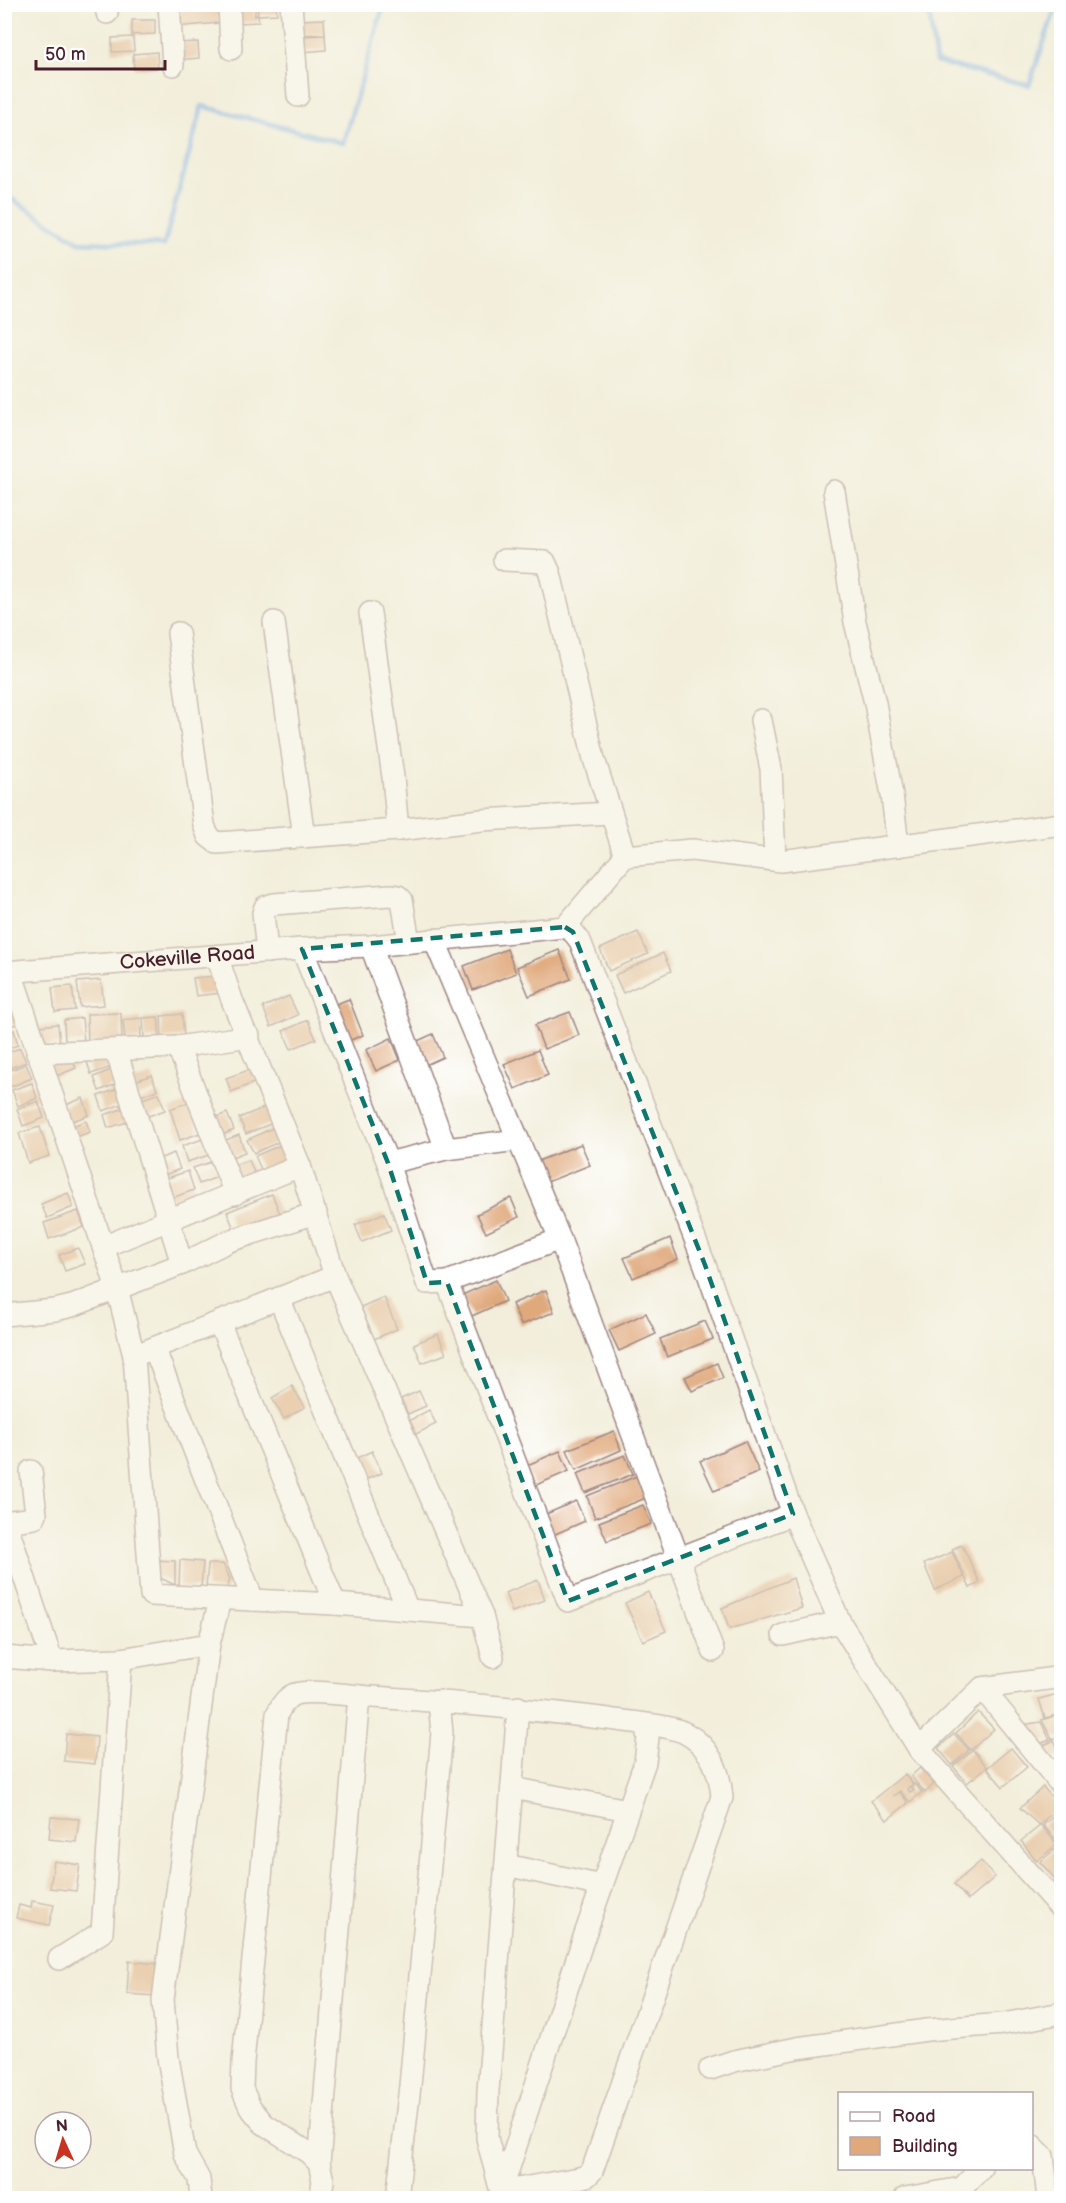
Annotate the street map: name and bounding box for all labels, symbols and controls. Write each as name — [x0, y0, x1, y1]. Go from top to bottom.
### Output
scale bar — [36, 33, 165, 71]
text: 50 m — [45, 44, 86, 65]
street label: Cokeville Road — [119, 941, 256, 975]
legend — [838, 2092, 1033, 2170]
text: Road — [892, 2106, 936, 2127]
north arrow — [33, 2110, 93, 2170]
text: N — [55, 2117, 69, 2136]
text: Building — [892, 2136, 958, 2157]

